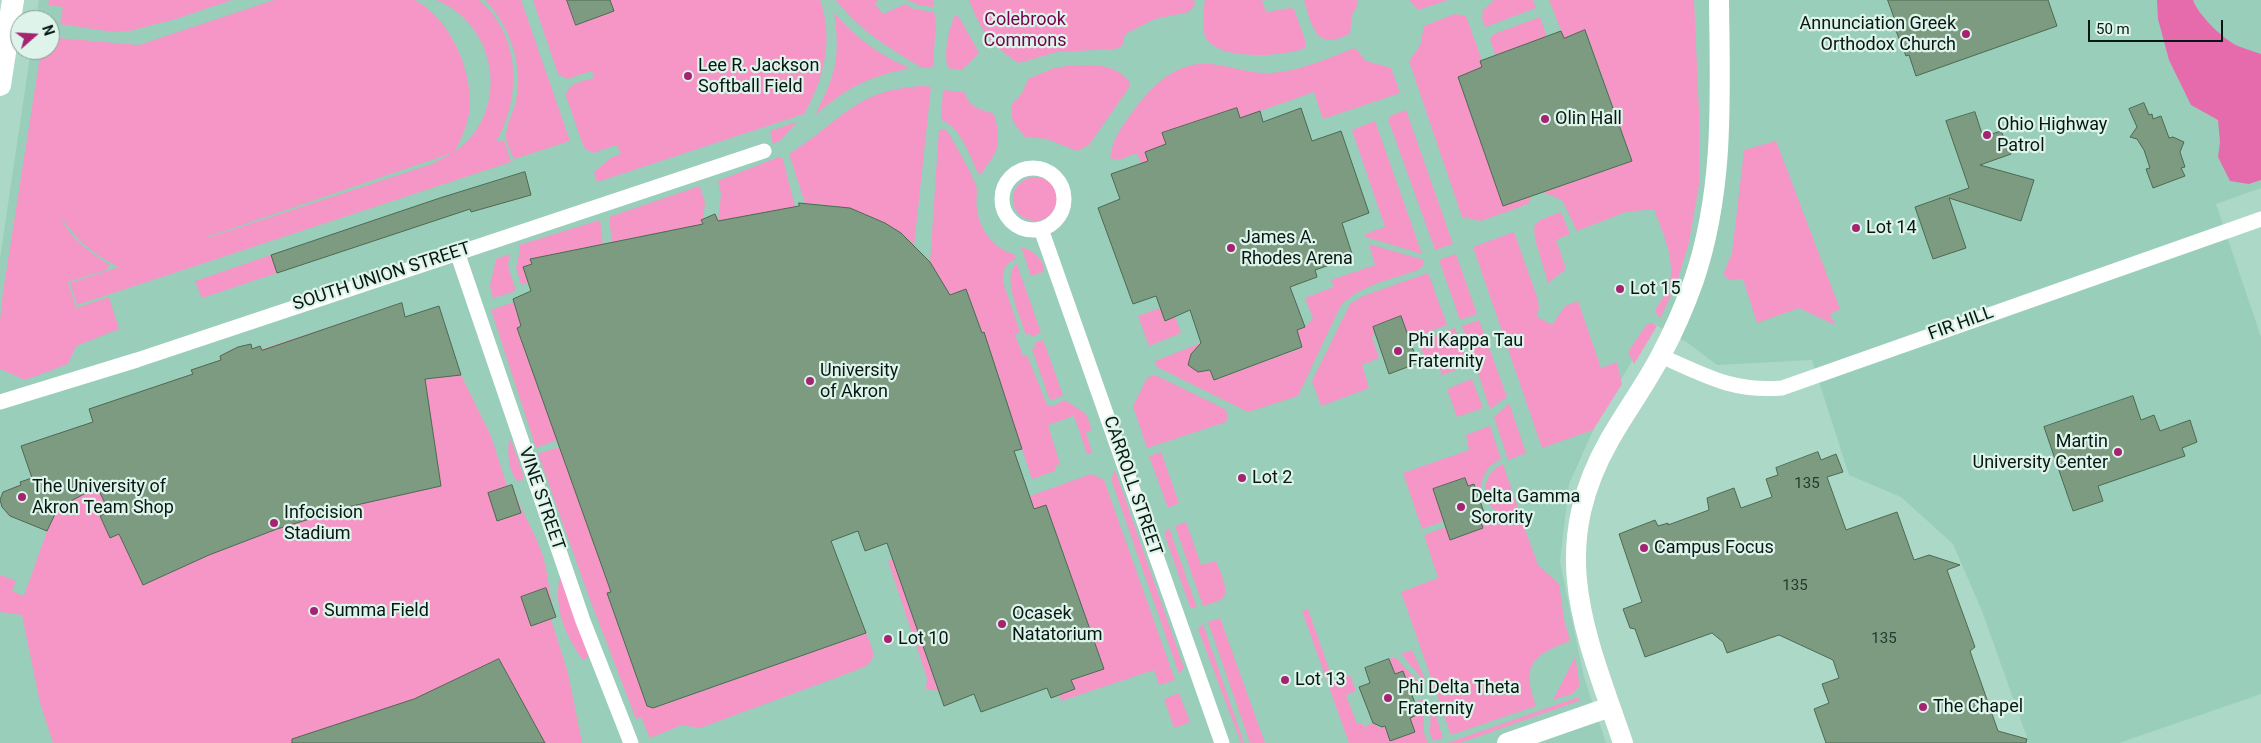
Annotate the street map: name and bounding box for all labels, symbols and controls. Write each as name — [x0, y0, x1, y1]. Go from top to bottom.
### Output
park label: Colebrook Commons — [983, 9, 1067, 52]
north arrow — [10, 10, 60, 60]
scale bar — [2091, 10, 2226, 42]
place label: Annunciation Greek Orthodox Church — [1800, 13, 1956, 56]
text: 50 m — [2096, 20, 2130, 38]
text: N — [39, 23, 57, 38]
marker: Annunciation Greek Orthodox Church — [1960, 28, 1972, 40]
place label: Lee R. Jackson Softball Field — [698, 55, 819, 98]
marker: Lee R. Jackson Softball Field — [682, 70, 694, 82]
place label: Olin Hall — [1555, 108, 1622, 130]
marker: Olin Hall — [1539, 113, 1551, 125]
place label: Ohio Highway Patrol — [1997, 114, 2107, 156]
marker: Ohio Highway Patrol — [1981, 129, 1993, 141]
place label: Lot 14 — [1866, 217, 1917, 239]
marker: Lot 14 — [1850, 222, 1862, 234]
place label: James A. Rhodes Arena — [1241, 227, 1353, 270]
street label: SOUTH UNION STREET — [290, 238, 474, 316]
marker: James A. Rhodes Arena — [1225, 242, 1237, 254]
place label: Lot 15 — [1630, 278, 1681, 300]
marker: Lot 15 — [1614, 283, 1626, 295]
street label: FIR HILL — [1926, 302, 1996, 346]
place label: Phi Kappa Tau Fraternity — [1408, 330, 1523, 372]
marker: Phi Kappa Tau Fraternity — [1392, 345, 1404, 357]
place label: University of Akron — [820, 360, 898, 402]
marker: University of Akron — [804, 375, 816, 387]
street label: CARROLL STREET — [1098, 414, 1166, 558]
place label: Martin University Center — [1972, 431, 2108, 474]
street label: VINE STREET — [513, 445, 569, 553]
marker: Martin University Center — [2112, 446, 2124, 458]
place label: Lot 2 — [1252, 467, 1292, 489]
marker: Lot 2 — [1236, 472, 1248, 484]
house number: 135 — [1794, 475, 1820, 493]
place label: The University of Akron Team Shop — [32, 476, 174, 518]
place label: Delta Gamma Sorority — [1471, 486, 1580, 528]
marker: The University of Akron Team Shop — [16, 491, 28, 503]
marker: Delta Gamma Sorority — [1455, 501, 1467, 513]
place label: Infocision Stadium — [284, 502, 363, 544]
marker: Infocision Stadium — [268, 517, 280, 529]
place label: Campus Focus — [1654, 537, 1774, 559]
marker: Campus Focus — [1638, 542, 1650, 554]
house number: 135 — [1782, 577, 1808, 595]
place label: Summa Field — [324, 600, 429, 622]
place label: Ocasek Natatorium — [1012, 603, 1102, 646]
marker: Summa Field — [308, 605, 320, 617]
marker: Ocasek Natatorium — [996, 618, 1008, 630]
place label: Lot 10 — [898, 628, 949, 650]
house number: 135 — [1871, 630, 1897, 648]
marker: Lot 10 — [882, 633, 894, 645]
place label: Lot 13 — [1295, 669, 1346, 691]
marker: Lot 13 — [1279, 674, 1291, 686]
place label: Phi Delta Theta Fraternity — [1398, 677, 1520, 720]
marker: Phi Delta Theta Fraternity — [1382, 692, 1394, 704]
place label: The Chapel — [1933, 696, 2023, 718]
marker: The Chapel — [1917, 701, 1929, 713]

